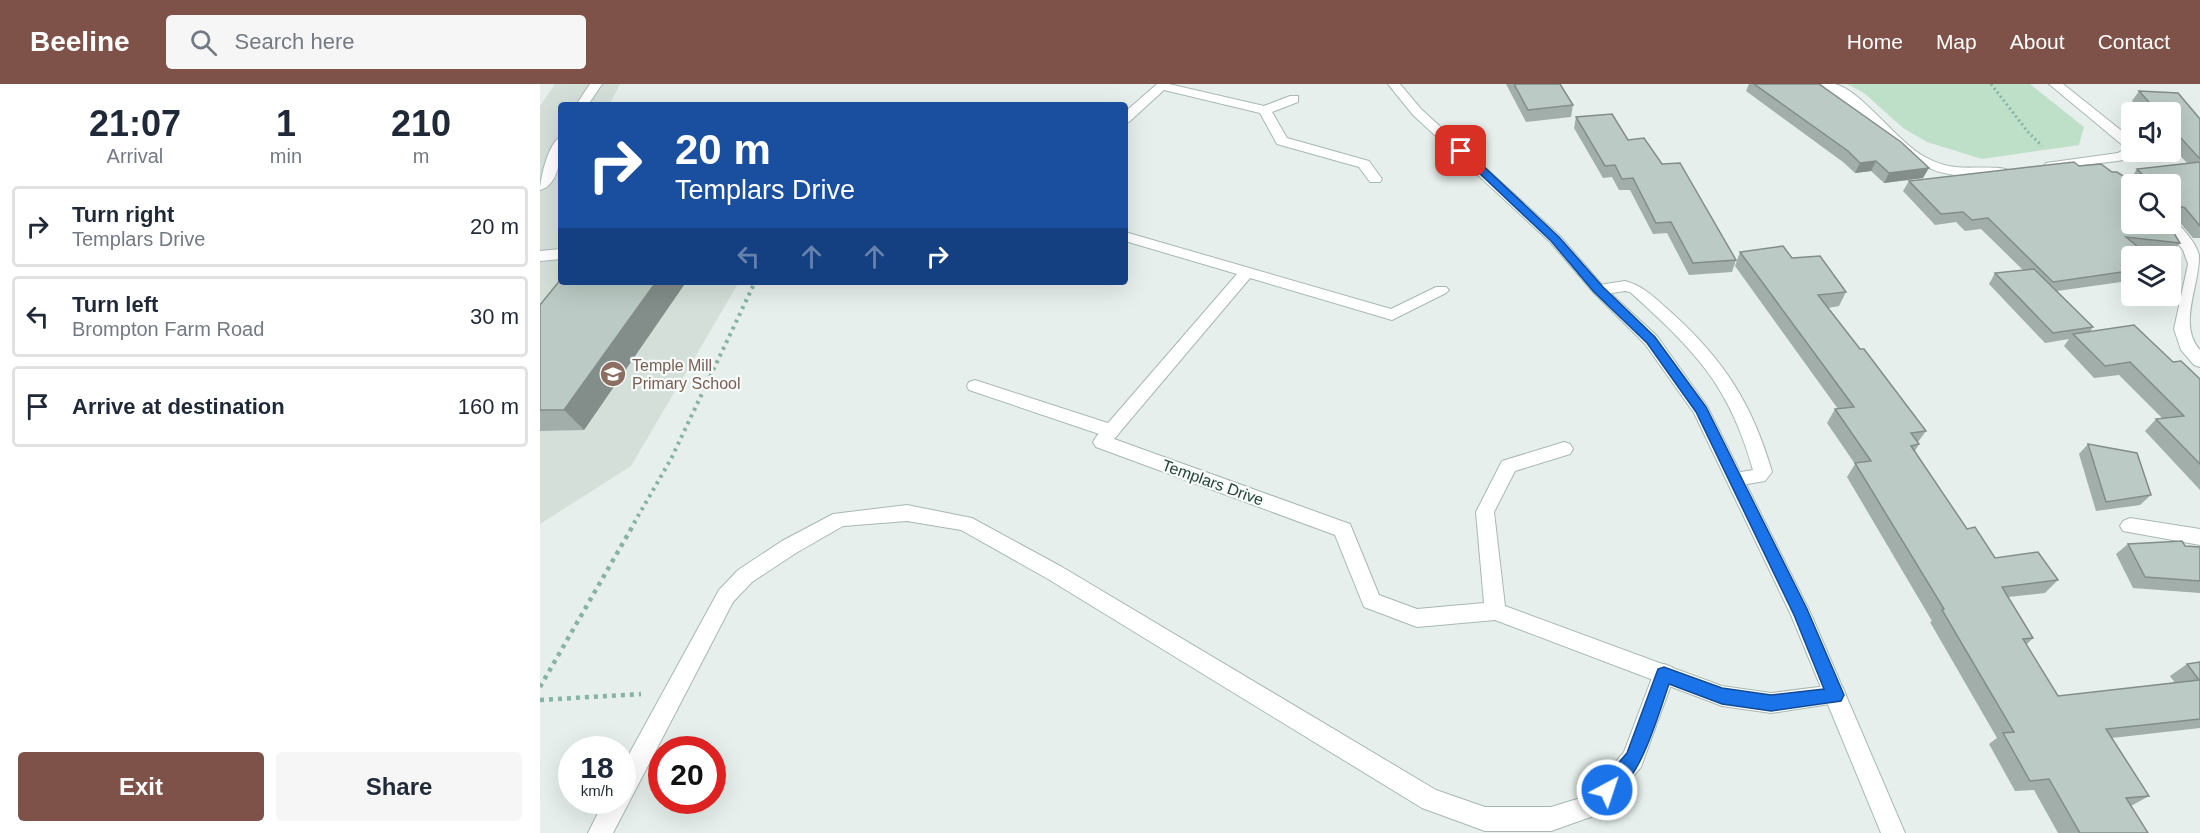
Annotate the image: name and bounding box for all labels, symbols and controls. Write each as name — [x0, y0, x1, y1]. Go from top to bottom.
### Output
search box — [166, 15, 586, 69]
text: Beeline — [30, 26, 130, 57]
icon: search — [187, 26, 220, 59]
text: Search here — [235, 29, 354, 54]
text: Home — [1847, 30, 1903, 53]
text: Map — [1936, 30, 1977, 53]
text: About — [2010, 30, 2065, 53]
text: Contact — [2098, 30, 2170, 53]
map controls — [2121, 102, 2181, 306]
button: sound — [2121, 102, 2181, 162]
text: 21:07 — [89, 103, 181, 144]
text: 1 — [276, 103, 296, 144]
text: 210 — [391, 103, 451, 144]
pin — [1435, 125, 1486, 176]
icon: right — [576, 126, 654, 204]
text: 20 m — [675, 126, 771, 173]
icon: arrive — [1444, 134, 1477, 167]
text: Arrival — [107, 145, 163, 167]
text: min — [270, 145, 302, 167]
text: m — [413, 145, 429, 167]
button: search — [2121, 174, 2181, 234]
text: Templars Drive — [675, 175, 855, 205]
text: Turn right — [72, 202, 174, 227]
icon: right — [21, 210, 54, 243]
text: 20 m — [470, 214, 519, 239]
text: Templars Drive — [72, 228, 205, 250]
icon: left — [732, 240, 765, 273]
icon: ahead — [795, 240, 828, 273]
icon: ahead — [858, 240, 891, 273]
icon: right — [921, 240, 954, 273]
button: layers — [2121, 246, 2181, 306]
text: Turn left — [72, 292, 158, 317]
icon: left — [21, 300, 54, 333]
text: 30 m — [470, 304, 519, 329]
text: Brompton Farm Road — [72, 318, 264, 340]
place label: Temple Mill Primary School — [632, 357, 740, 392]
school or university icon: Temple Mill Primary School — [598, 359, 628, 389]
icon: arrive — [21, 390, 54, 423]
text: Arrive at destination — [72, 394, 285, 419]
text: 160 m — [458, 394, 519, 419]
street label: Templars Drive — [1160, 456, 1266, 509]
speed limit sign: 20 — [648, 736, 726, 814]
text: 18 — [580, 751, 614, 784]
button: Exit — [18, 752, 264, 821]
button: Share — [276, 752, 522, 821]
position arrow — [1575, 758, 1639, 822]
text: km/h — [581, 782, 613, 799]

